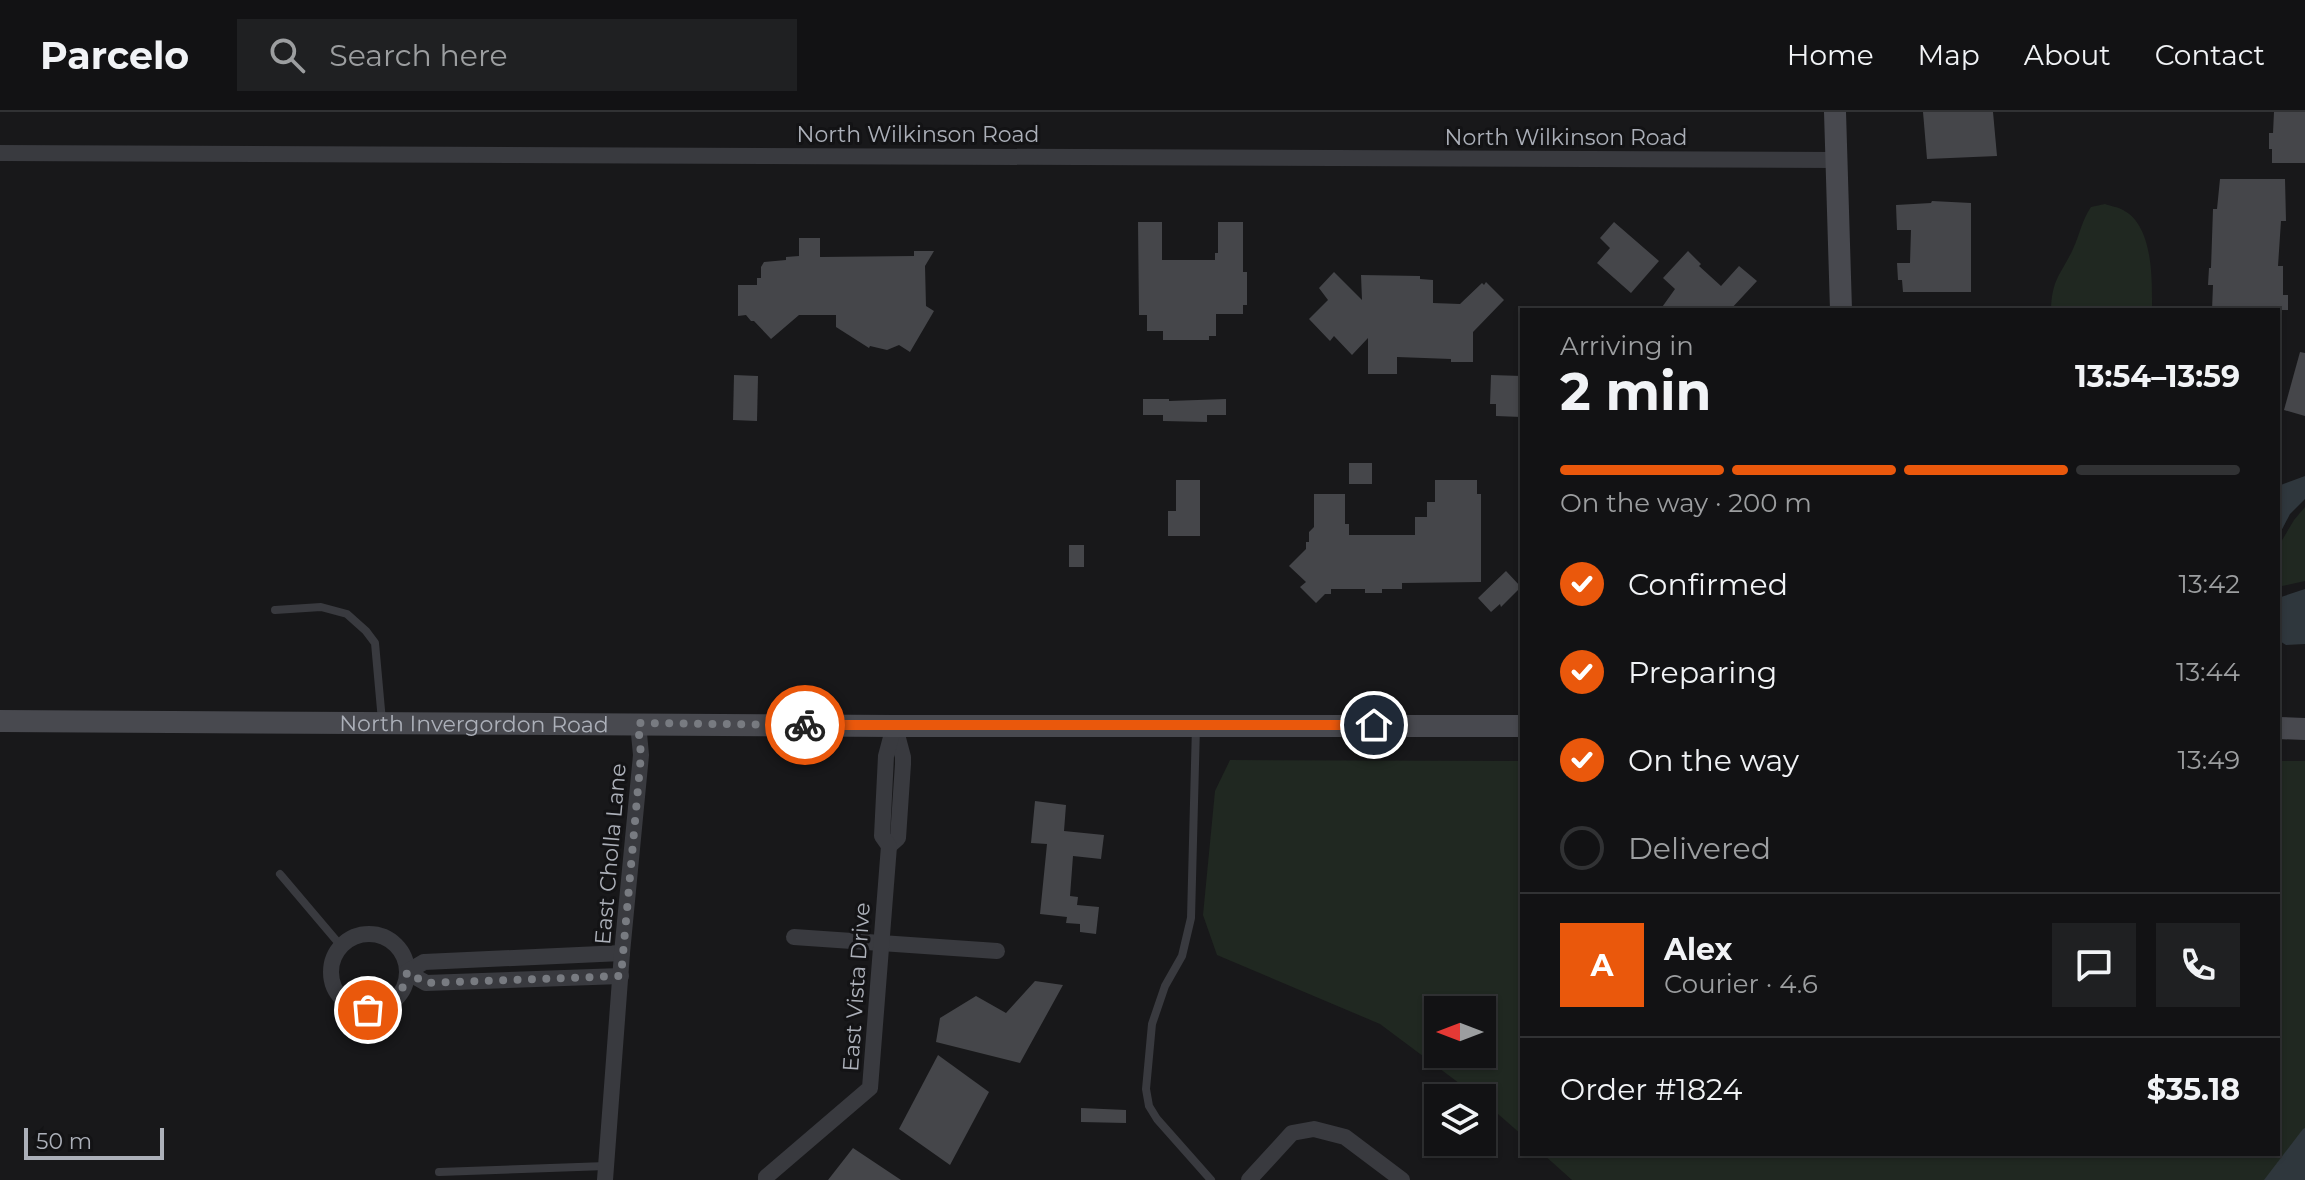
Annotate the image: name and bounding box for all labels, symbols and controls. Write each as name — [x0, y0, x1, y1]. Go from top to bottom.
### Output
search box — [237, 19, 797, 91]
text: Parcelo — [40, 32, 189, 79]
icon: search — [265, 33, 309, 77]
text: Search here — [329, 37, 508, 74]
text: Home — [1787, 38, 1874, 72]
text: Map — [1918, 38, 1980, 72]
text: About — [2024, 38, 2111, 72]
text: Contact — [2155, 38, 2265, 72]
street label: North Wilkinson Road — [797, 121, 1039, 148]
street label: North Wilkinson Road — [1445, 124, 1687, 151]
text: Arriving in — [1560, 330, 1694, 362]
text: 13:54–13:59 — [2075, 358, 2240, 395]
text: 2 min — [1560, 360, 1712, 423]
text: On the way · 200 m — [1560, 487, 1812, 519]
icon: check — [1560, 562, 1604, 606]
text: Confirmed — [1628, 566, 1788, 603]
text: 13:42 — [2179, 568, 2240, 600]
icon: check — [1560, 650, 1604, 694]
text: Preparing — [1628, 654, 1777, 691]
text: 13:44 — [2176, 656, 2240, 688]
courier — [765, 685, 845, 765]
pin — [1340, 691, 1408, 759]
icon: bike — [783, 703, 827, 747]
icon: home — [1352, 703, 1396, 747]
street label: North Invergordon Road — [339, 710, 609, 738]
icon: check — [1560, 738, 1604, 782]
text: On the way — [1628, 742, 1799, 779]
text: 13:49 — [2178, 744, 2240, 776]
street label: East Cholla Lane — [589, 762, 632, 946]
text: Delivered — [1628, 830, 1771, 867]
street label: East Vista Drive — [837, 902, 876, 1072]
button: chat — [2052, 923, 2136, 1007]
button: phone — [2156, 923, 2240, 1007]
text: Alex — [1664, 931, 1732, 968]
text: A — [1591, 947, 1613, 984]
text: Courier · 4.6 — [1664, 968, 1818, 1000]
pin — [334, 976, 402, 1044]
icon: bag — [346, 988, 390, 1032]
north arrow — [1424, 996, 1496, 1068]
map controls — [1424, 996, 1496, 1156]
text: Order #1824 — [1560, 1071, 1742, 1108]
text: $35.18 — [2147, 1071, 2240, 1108]
button: layers — [1424, 1084, 1496, 1156]
scale bar — [24, 1124, 164, 1160]
text: 50 m — [36, 1128, 92, 1155]

